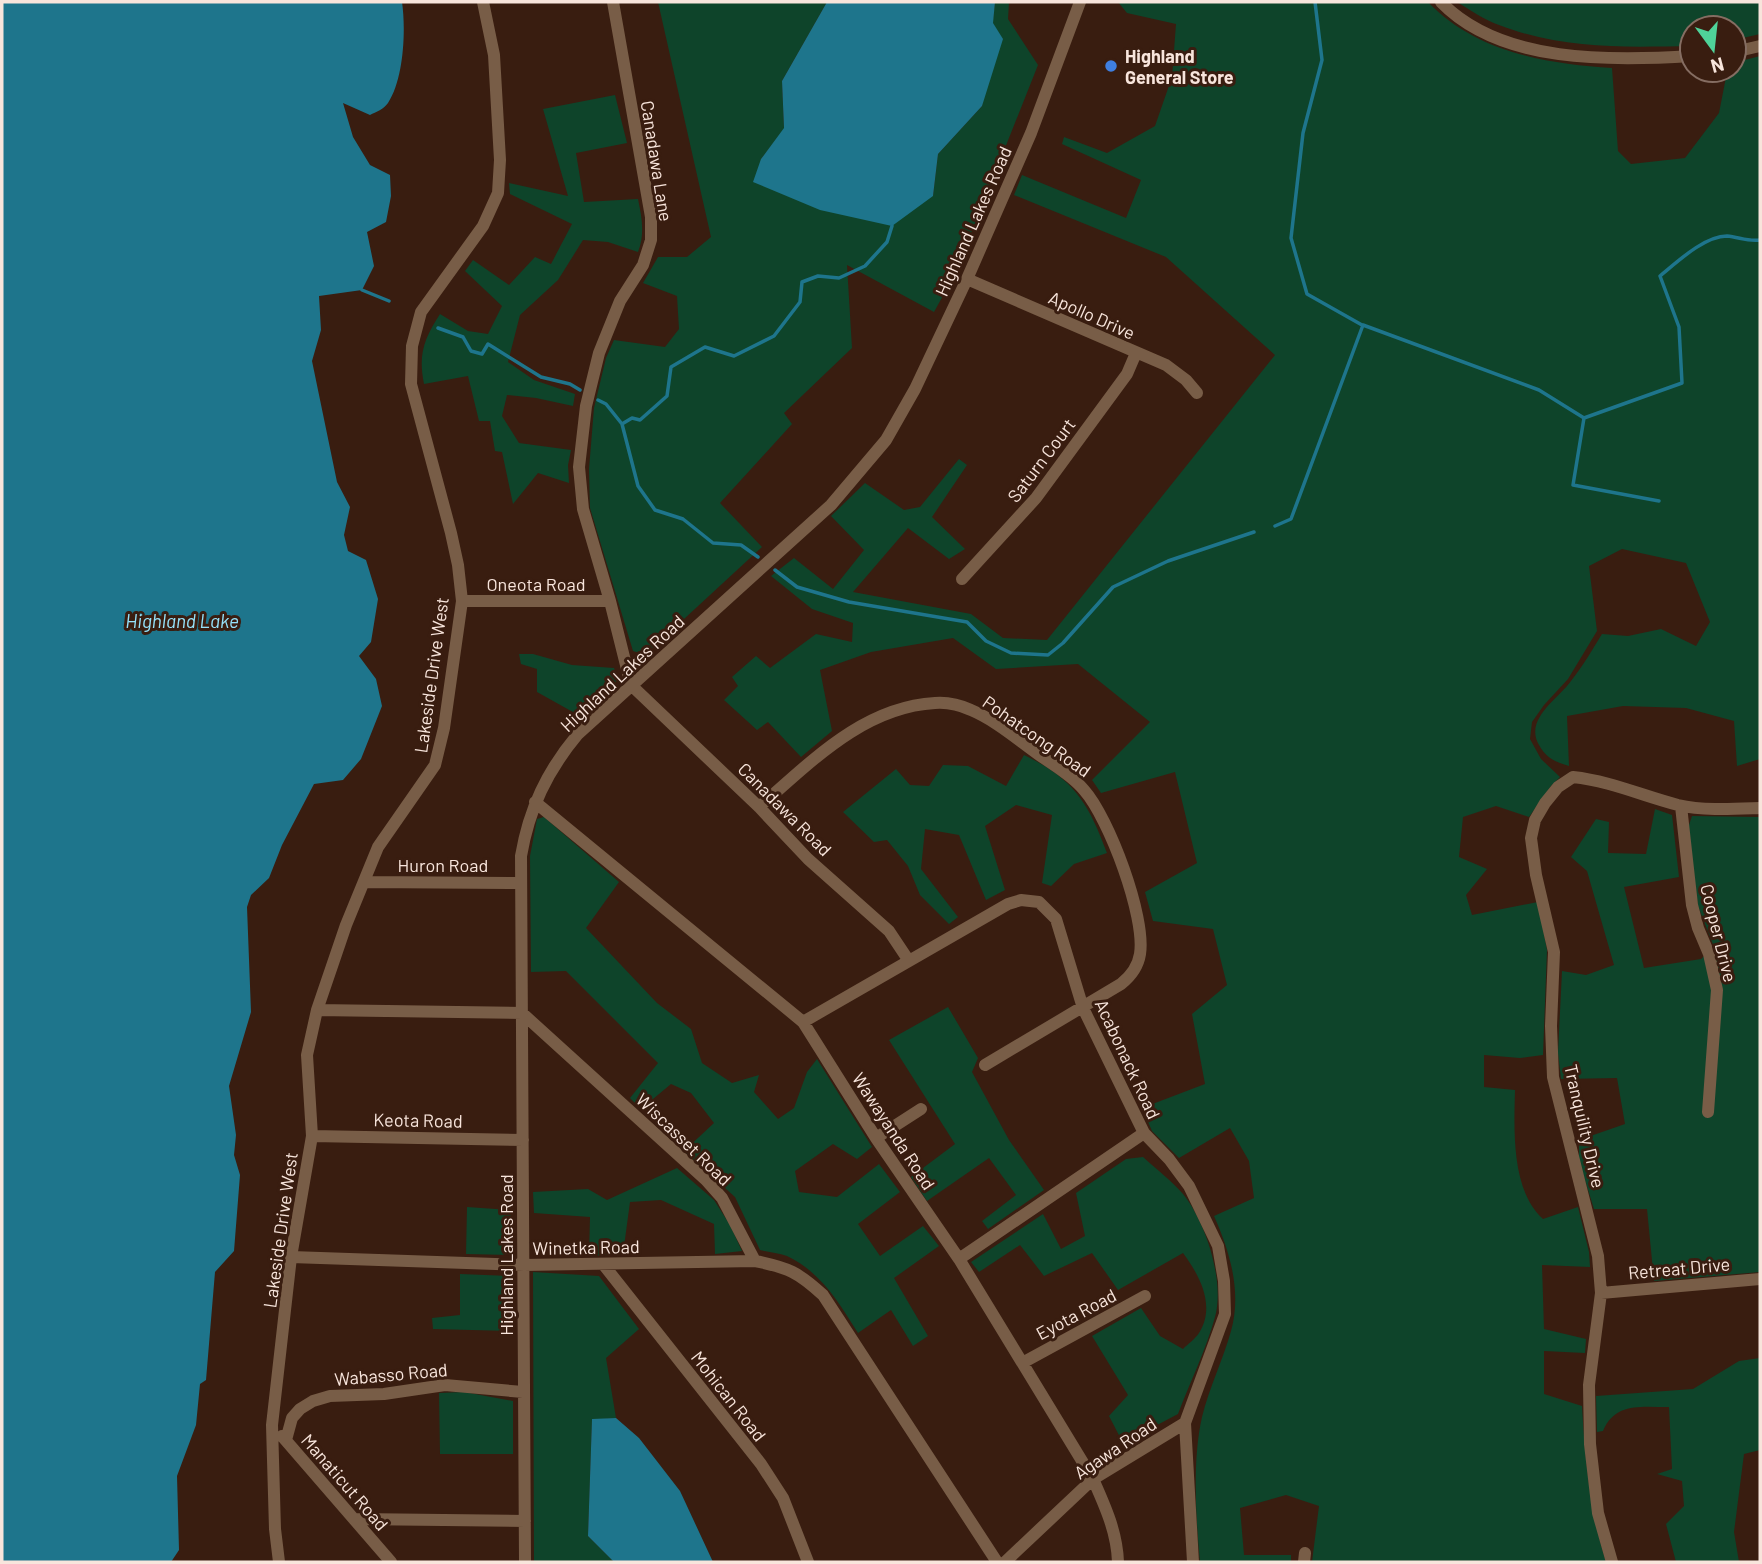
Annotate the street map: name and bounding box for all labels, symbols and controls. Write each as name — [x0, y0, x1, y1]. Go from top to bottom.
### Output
north arrow — [1678, 14, 1748, 84]
place label: Highland General Store — [1125, 45, 1234, 88]
text: N — [1708, 53, 1727, 79]
marker: Highland General Store — [1103, 58, 1119, 74]
street label: Canadawa Lane — [637, 99, 677, 223]
street label: Highland Lakes Road — [930, 143, 1016, 299]
street label: Apollo Drive — [1045, 286, 1139, 344]
street label: Saturn Court — [1002, 414, 1080, 506]
street label: Oneota Road — [486, 573, 586, 595]
street label: Lakeside Drive West — [409, 596, 453, 754]
water label: Highland Lake — [125, 609, 239, 632]
street label: Highland Lakes Road — [555, 610, 689, 736]
street label: Pohatcong Road — [979, 691, 1095, 781]
street label: Canadawa Road — [734, 758, 836, 860]
street label: Huron Road — [398, 854, 488, 876]
street label: Cooper Drive — [1696, 882, 1742, 984]
street label: Acabonack Road — [1091, 996, 1165, 1122]
street label: Tranquility Drive — [1560, 1062, 1610, 1190]
street label: Wawayanda Road — [848, 1068, 940, 1194]
street label: Wiscasset Road — [632, 1088, 736, 1190]
street label: Keota Road — [373, 1108, 463, 1132]
street label: Lakeside Drive West — [258, 1151, 302, 1309]
street label: Highland Lakes Road — [495, 1174, 517, 1336]
street label: Winetka Road — [532, 1235, 640, 1259]
street label: Retreat Drive — [1627, 1253, 1731, 1283]
street label: Eyota Road — [1032, 1284, 1120, 1344]
street label: Mohican Road — [687, 1346, 771, 1446]
street label: Wabasso Road — [334, 1358, 448, 1390]
street label: Agawa Road — [1070, 1412, 1160, 1484]
street label: Manaticut Road — [297, 1429, 393, 1535]

